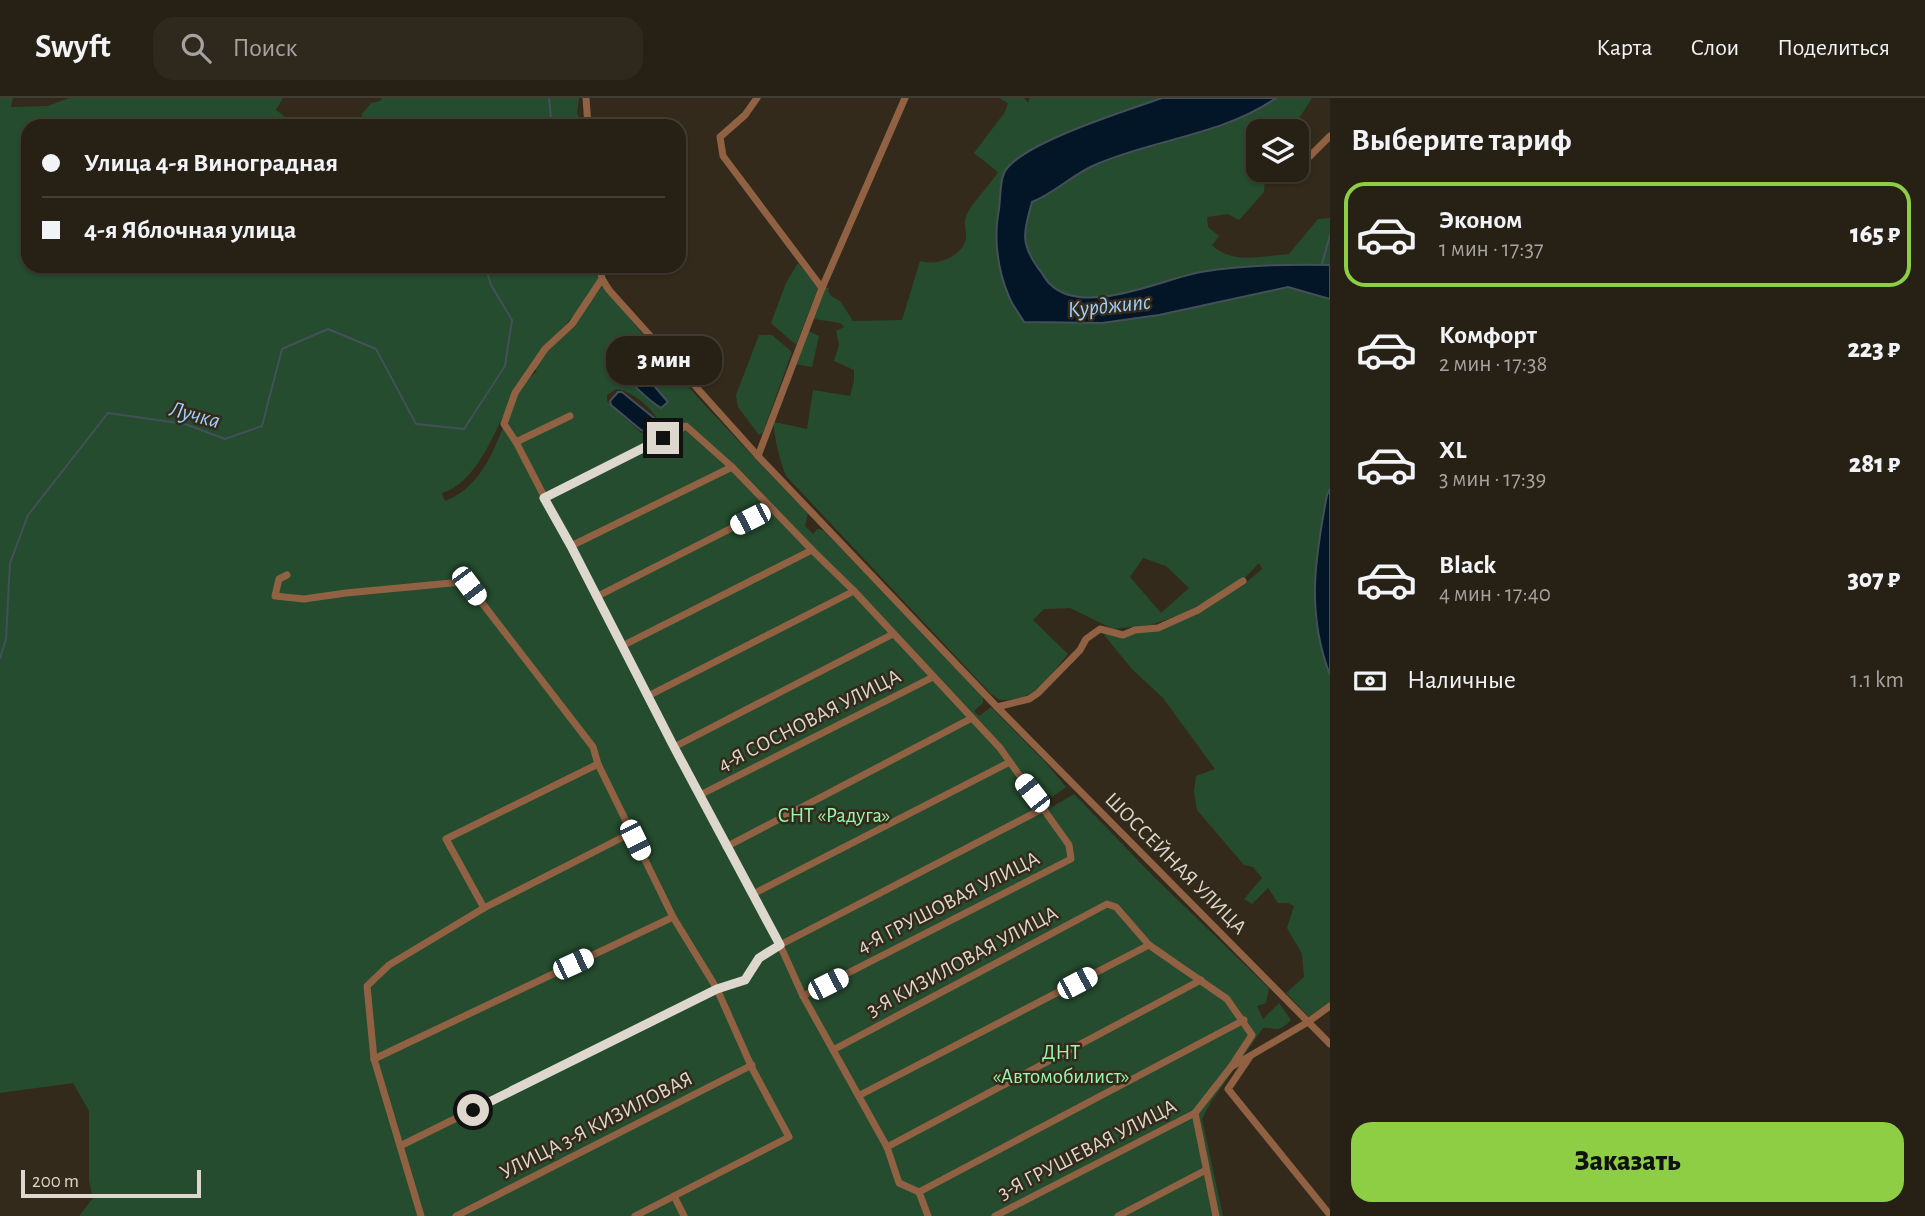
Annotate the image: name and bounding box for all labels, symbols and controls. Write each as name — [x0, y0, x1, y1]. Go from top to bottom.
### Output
search box — [153, 17, 643, 80]
icon: search — [177, 29, 215, 67]
text: Swyft — [35, 31, 111, 64]
text: Поиск — [233, 35, 298, 61]
text: Карта — [1596, 36, 1652, 60]
text: Слои — [1690, 36, 1739, 60]
text: Поделиться — [1777, 36, 1890, 60]
map controls — [1246, 119, 1309, 182]
button: layers — [1246, 119, 1309, 182]
text: Выберите тариф — [1351, 124, 1572, 156]
text: Улица 4-я Виноградная — [84, 150, 338, 176]
icon: car — [1355, 203, 1418, 266]
text: Эконом — [1439, 207, 1522, 233]
text: 4-я Яблочная улица — [84, 217, 296, 243]
text: 165 ₽ — [1850, 221, 1900, 247]
text: 1 мин · 17:37 — [1439, 238, 1544, 261]
water label: Курджипс — [1067, 291, 1152, 322]
icon: car — [1355, 318, 1418, 381]
text: Комфорт — [1439, 322, 1537, 348]
callout: 3 мин — [605, 336, 721, 386]
text: 223 ₽ — [1847, 336, 1900, 362]
text: 3 мин — [637, 349, 691, 372]
text: 2 мин · 17:38 — [1439, 353, 1547, 376]
water label: Лучка — [166, 397, 222, 433]
route end — [647, 422, 679, 454]
icon: car — [1355, 433, 1418, 496]
text: XL — [1439, 437, 1466, 463]
text: 281 ₽ — [1849, 451, 1900, 477]
text: 3 мин · 17:39 — [1439, 468, 1546, 491]
car — [727, 500, 774, 538]
icon: car — [1355, 548, 1418, 611]
text: Black — [1439, 552, 1496, 578]
car — [448, 563, 491, 609]
text: 307 ₽ — [1847, 566, 1900, 592]
text: 4 мин · 17:40 — [1439, 583, 1551, 606]
icon: cash — [1351, 662, 1389, 700]
street label: 4-Я СОСНОВАЯ УЛИЦА — [714, 665, 904, 776]
text: Наличные — [1407, 667, 1516, 693]
text: 1.1 km — [1850, 669, 1904, 692]
car — [1011, 770, 1054, 816]
street label: ШОССЕЙНАЯ УЛИЦА — [1101, 788, 1251, 938]
park label: СНТ «Радуга» — [778, 805, 890, 826]
car — [617, 817, 654, 863]
street label: 4-Я ГРУШОВАЯ УЛИЦА — [854, 847, 1043, 958]
street label: 3-Я КИЗИЛОВАЯ УЛИЦА — [863, 902, 1061, 1021]
car — [550, 946, 597, 982]
car — [1054, 964, 1101, 1002]
car — [805, 965, 852, 1003]
park label: ДНТ «Автомобилист» — [992, 1042, 1130, 1087]
street label: УЛИЦА 3-Я КИЗИЛОВАЯ — [497, 1068, 696, 1183]
route start — [457, 1094, 489, 1126]
street label: 3-Я ГРУШЕВАЯ УЛИЦА — [995, 1095, 1180, 1204]
button: Заказать — [1351, 1122, 1904, 1202]
scale bar — [21, 1167, 201, 1199]
text: 200 m — [32, 1172, 79, 1191]

